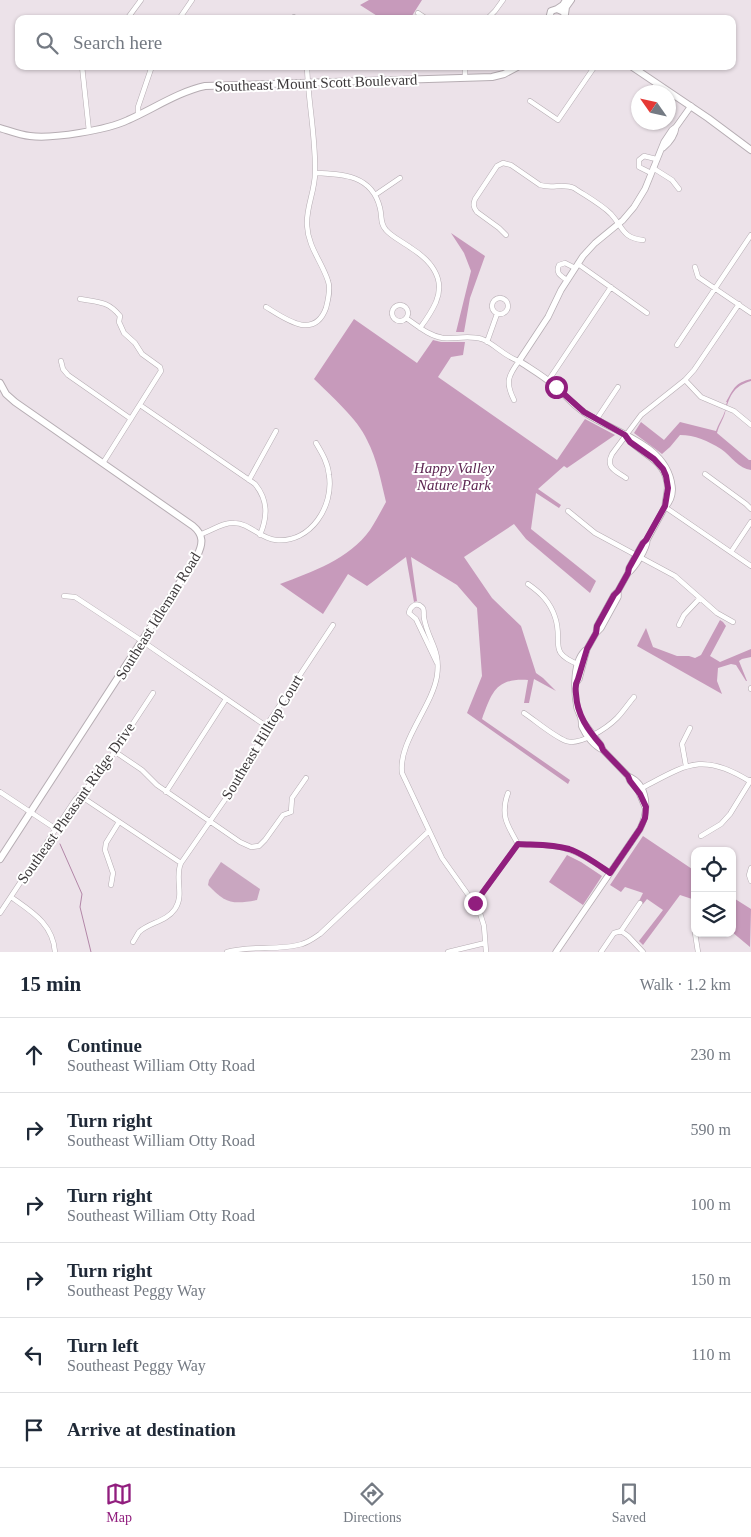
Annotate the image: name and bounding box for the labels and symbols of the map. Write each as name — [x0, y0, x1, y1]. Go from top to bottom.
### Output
street label: Southeast Mount Scott Boulevard — [214, 71, 418, 95]
north arrow — [631, 85, 676, 130]
route start — [545, 376, 568, 399]
park label: Happy Valley Nature Park — [413, 460, 495, 493]
street label: Southeast Idleman Road — [112, 549, 204, 682]
street label: Southeast Hilltop Court — [218, 671, 306, 802]
street label: Southeast Pheasant Ridge Drive — [14, 719, 138, 887]
route end — [464, 892, 487, 915]

